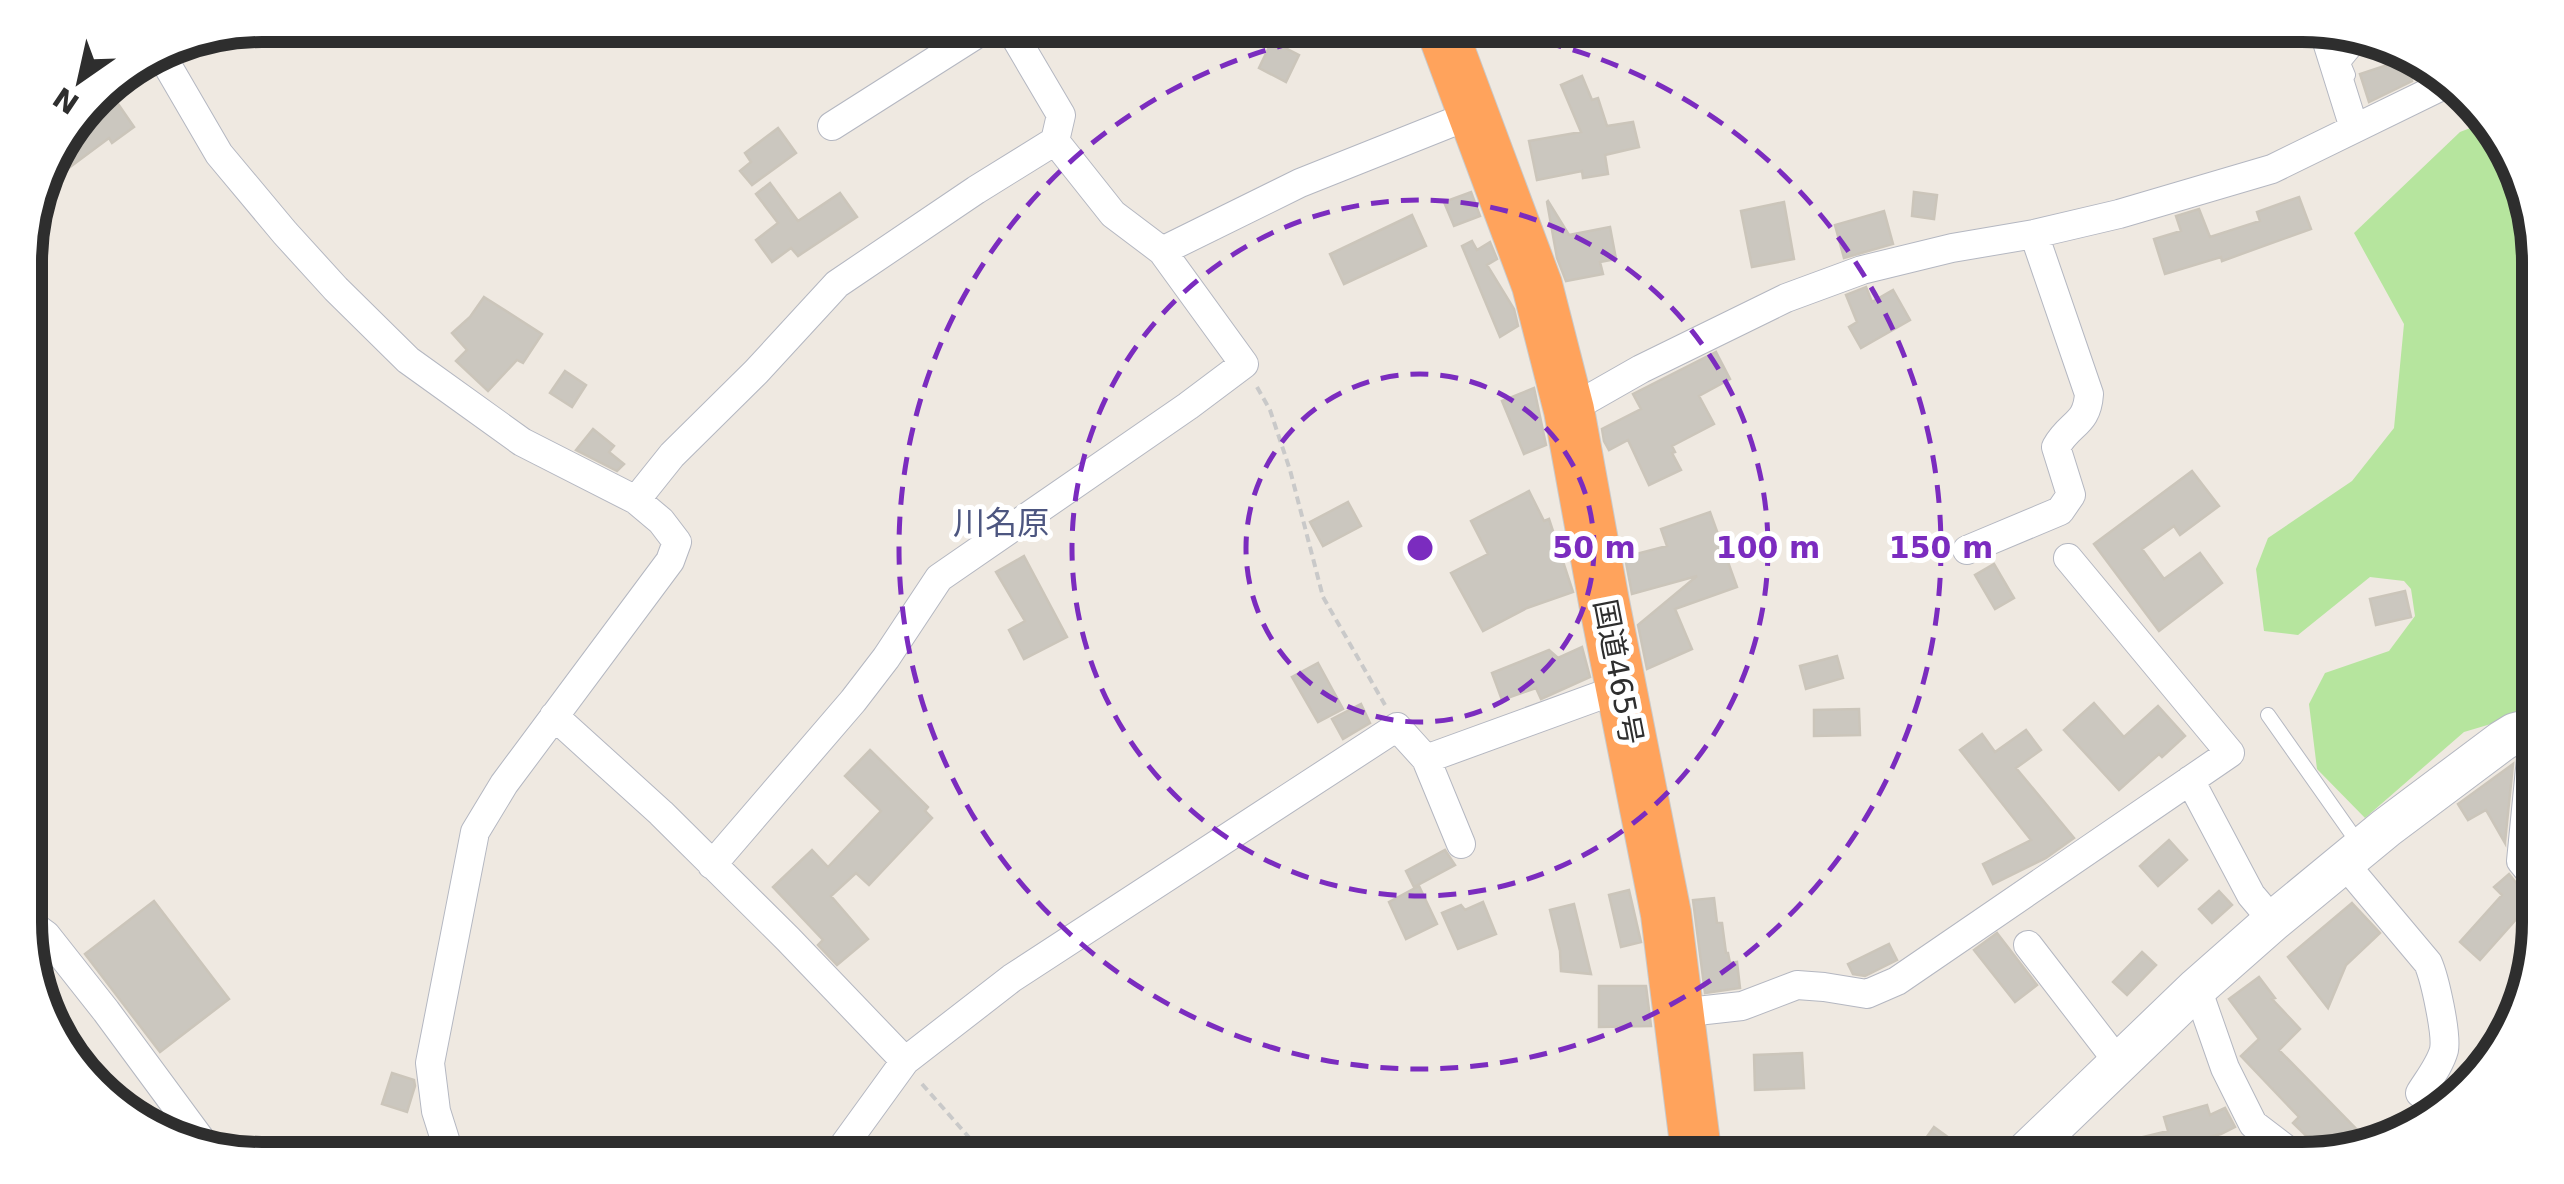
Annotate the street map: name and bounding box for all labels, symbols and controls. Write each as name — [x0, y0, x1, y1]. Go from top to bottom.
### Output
north arrow — [30, 30, 130, 130]
text: N — [47, 80, 85, 121]
district label: 川名原 — [953, 504, 1049, 542]
centre of rings — [1402, 530, 1438, 566]
text: 50 m — [1552, 530, 1636, 565]
text: 100 m — [1716, 530, 1820, 565]
text: 150 m — [1889, 530, 1993, 565]
street label: 国道465号 — [1587, 596, 1650, 748]

